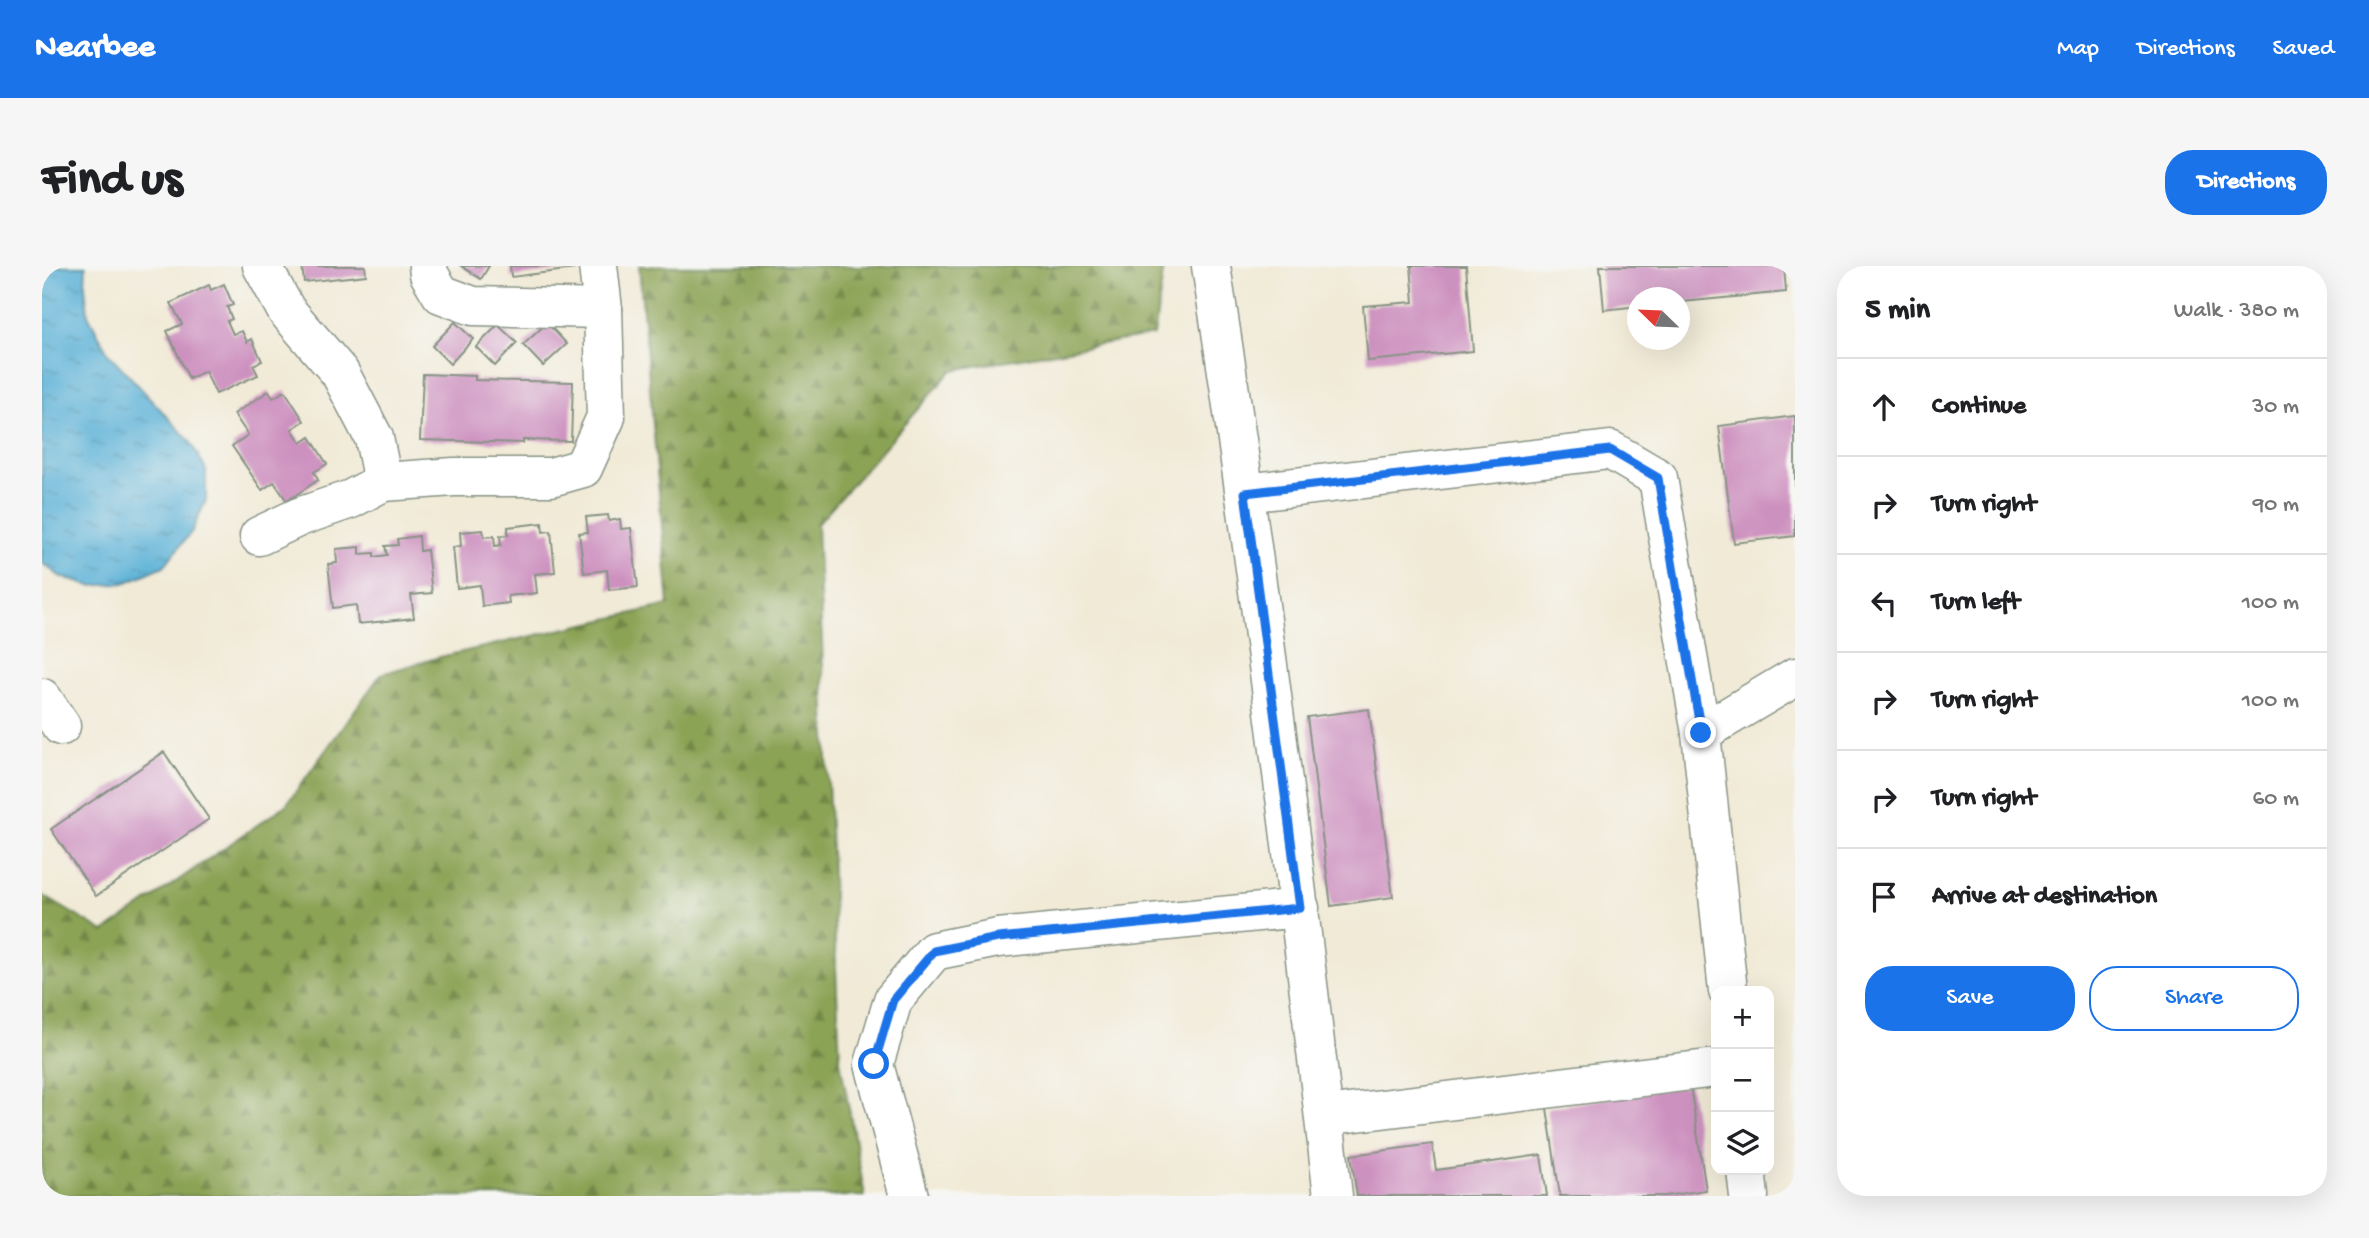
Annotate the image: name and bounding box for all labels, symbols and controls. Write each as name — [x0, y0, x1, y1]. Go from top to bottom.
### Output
text: Nearbee — [35, 30, 155, 68]
text: Map — [2057, 35, 2099, 64]
text: Directions — [2137, 35, 2235, 64]
text: Saved — [2273, 35, 2334, 64]
button: Directions — [2165, 150, 2327, 215]
text: Find us — [42, 153, 182, 211]
north arrow — [1627, 287, 1690, 350]
text: 5 min — [1865, 294, 1930, 329]
text: Walk · 380 m — [2174, 298, 2299, 325]
icon: ahead — [1865, 388, 1903, 426]
text: Continue — [1932, 392, 2026, 423]
text: 30 m — [2252, 394, 2299, 421]
icon: right — [1865, 486, 1903, 524]
text: Turn right — [1932, 490, 2036, 521]
text: 90 m — [2253, 492, 2299, 519]
icon: left — [1865, 584, 1903, 622]
text: Turn left — [1932, 588, 2020, 619]
text: 100 m — [2242, 590, 2299, 617]
icon: right — [1865, 682, 1903, 720]
text: Turn right — [1932, 686, 2036, 717]
text: 100 m — [2242, 688, 2299, 715]
route end — [1685, 717, 1716, 748]
icon: right — [1865, 780, 1903, 818]
text: Turn right — [1932, 784, 2036, 815]
text: 60 m — [2253, 786, 2299, 813]
icon: arrive — [1865, 878, 1903, 916]
text: Arrive at destination — [1932, 882, 2157, 913]
button: Save — [1865, 966, 2075, 1031]
button: Share — [2089, 966, 2299, 1031]
map controls — [1711, 986, 1774, 1175]
button: + — [1711, 986, 1774, 1049]
route start — [858, 1048, 889, 1079]
button: − — [1711, 1049, 1774, 1112]
button: layers — [1711, 1112, 1774, 1175]

